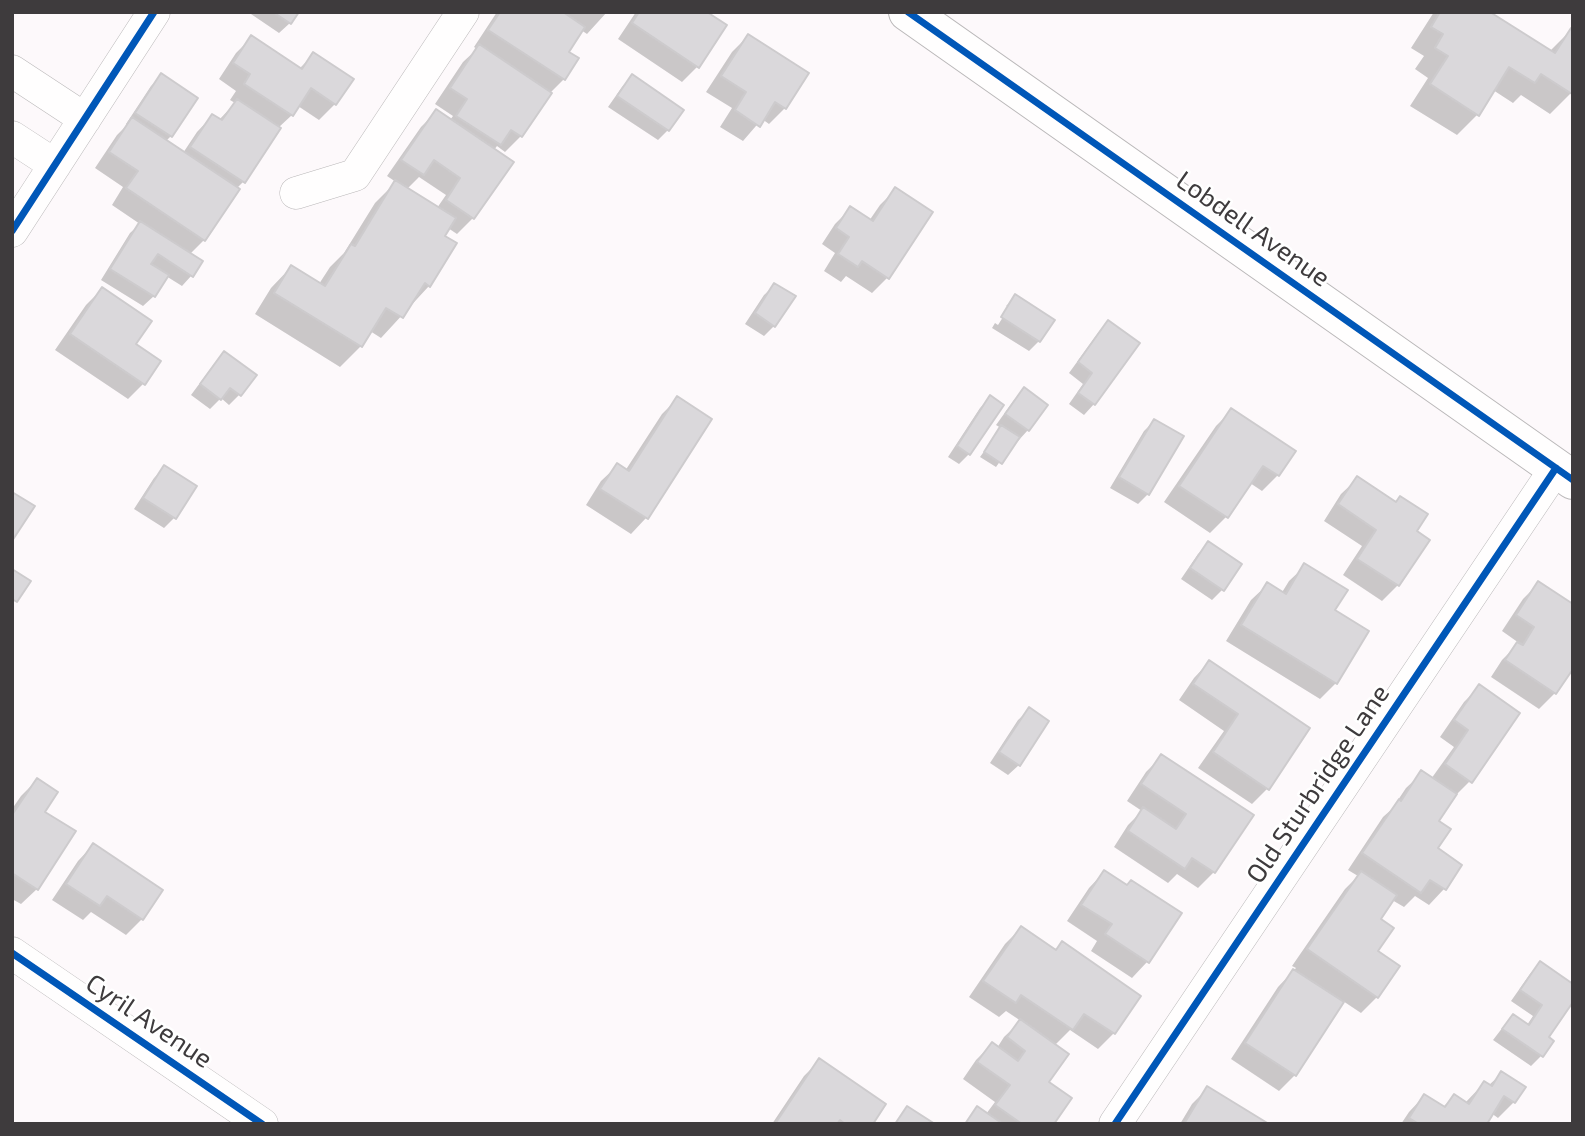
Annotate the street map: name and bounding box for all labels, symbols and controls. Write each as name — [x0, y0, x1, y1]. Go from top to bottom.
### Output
street label: Lobdell Avenue — [1170, 165, 1336, 293]
street label: Old Sturbridge Lane — [1240, 679, 1396, 889]
street label: Cyril Avenue — [80, 967, 218, 1075]

